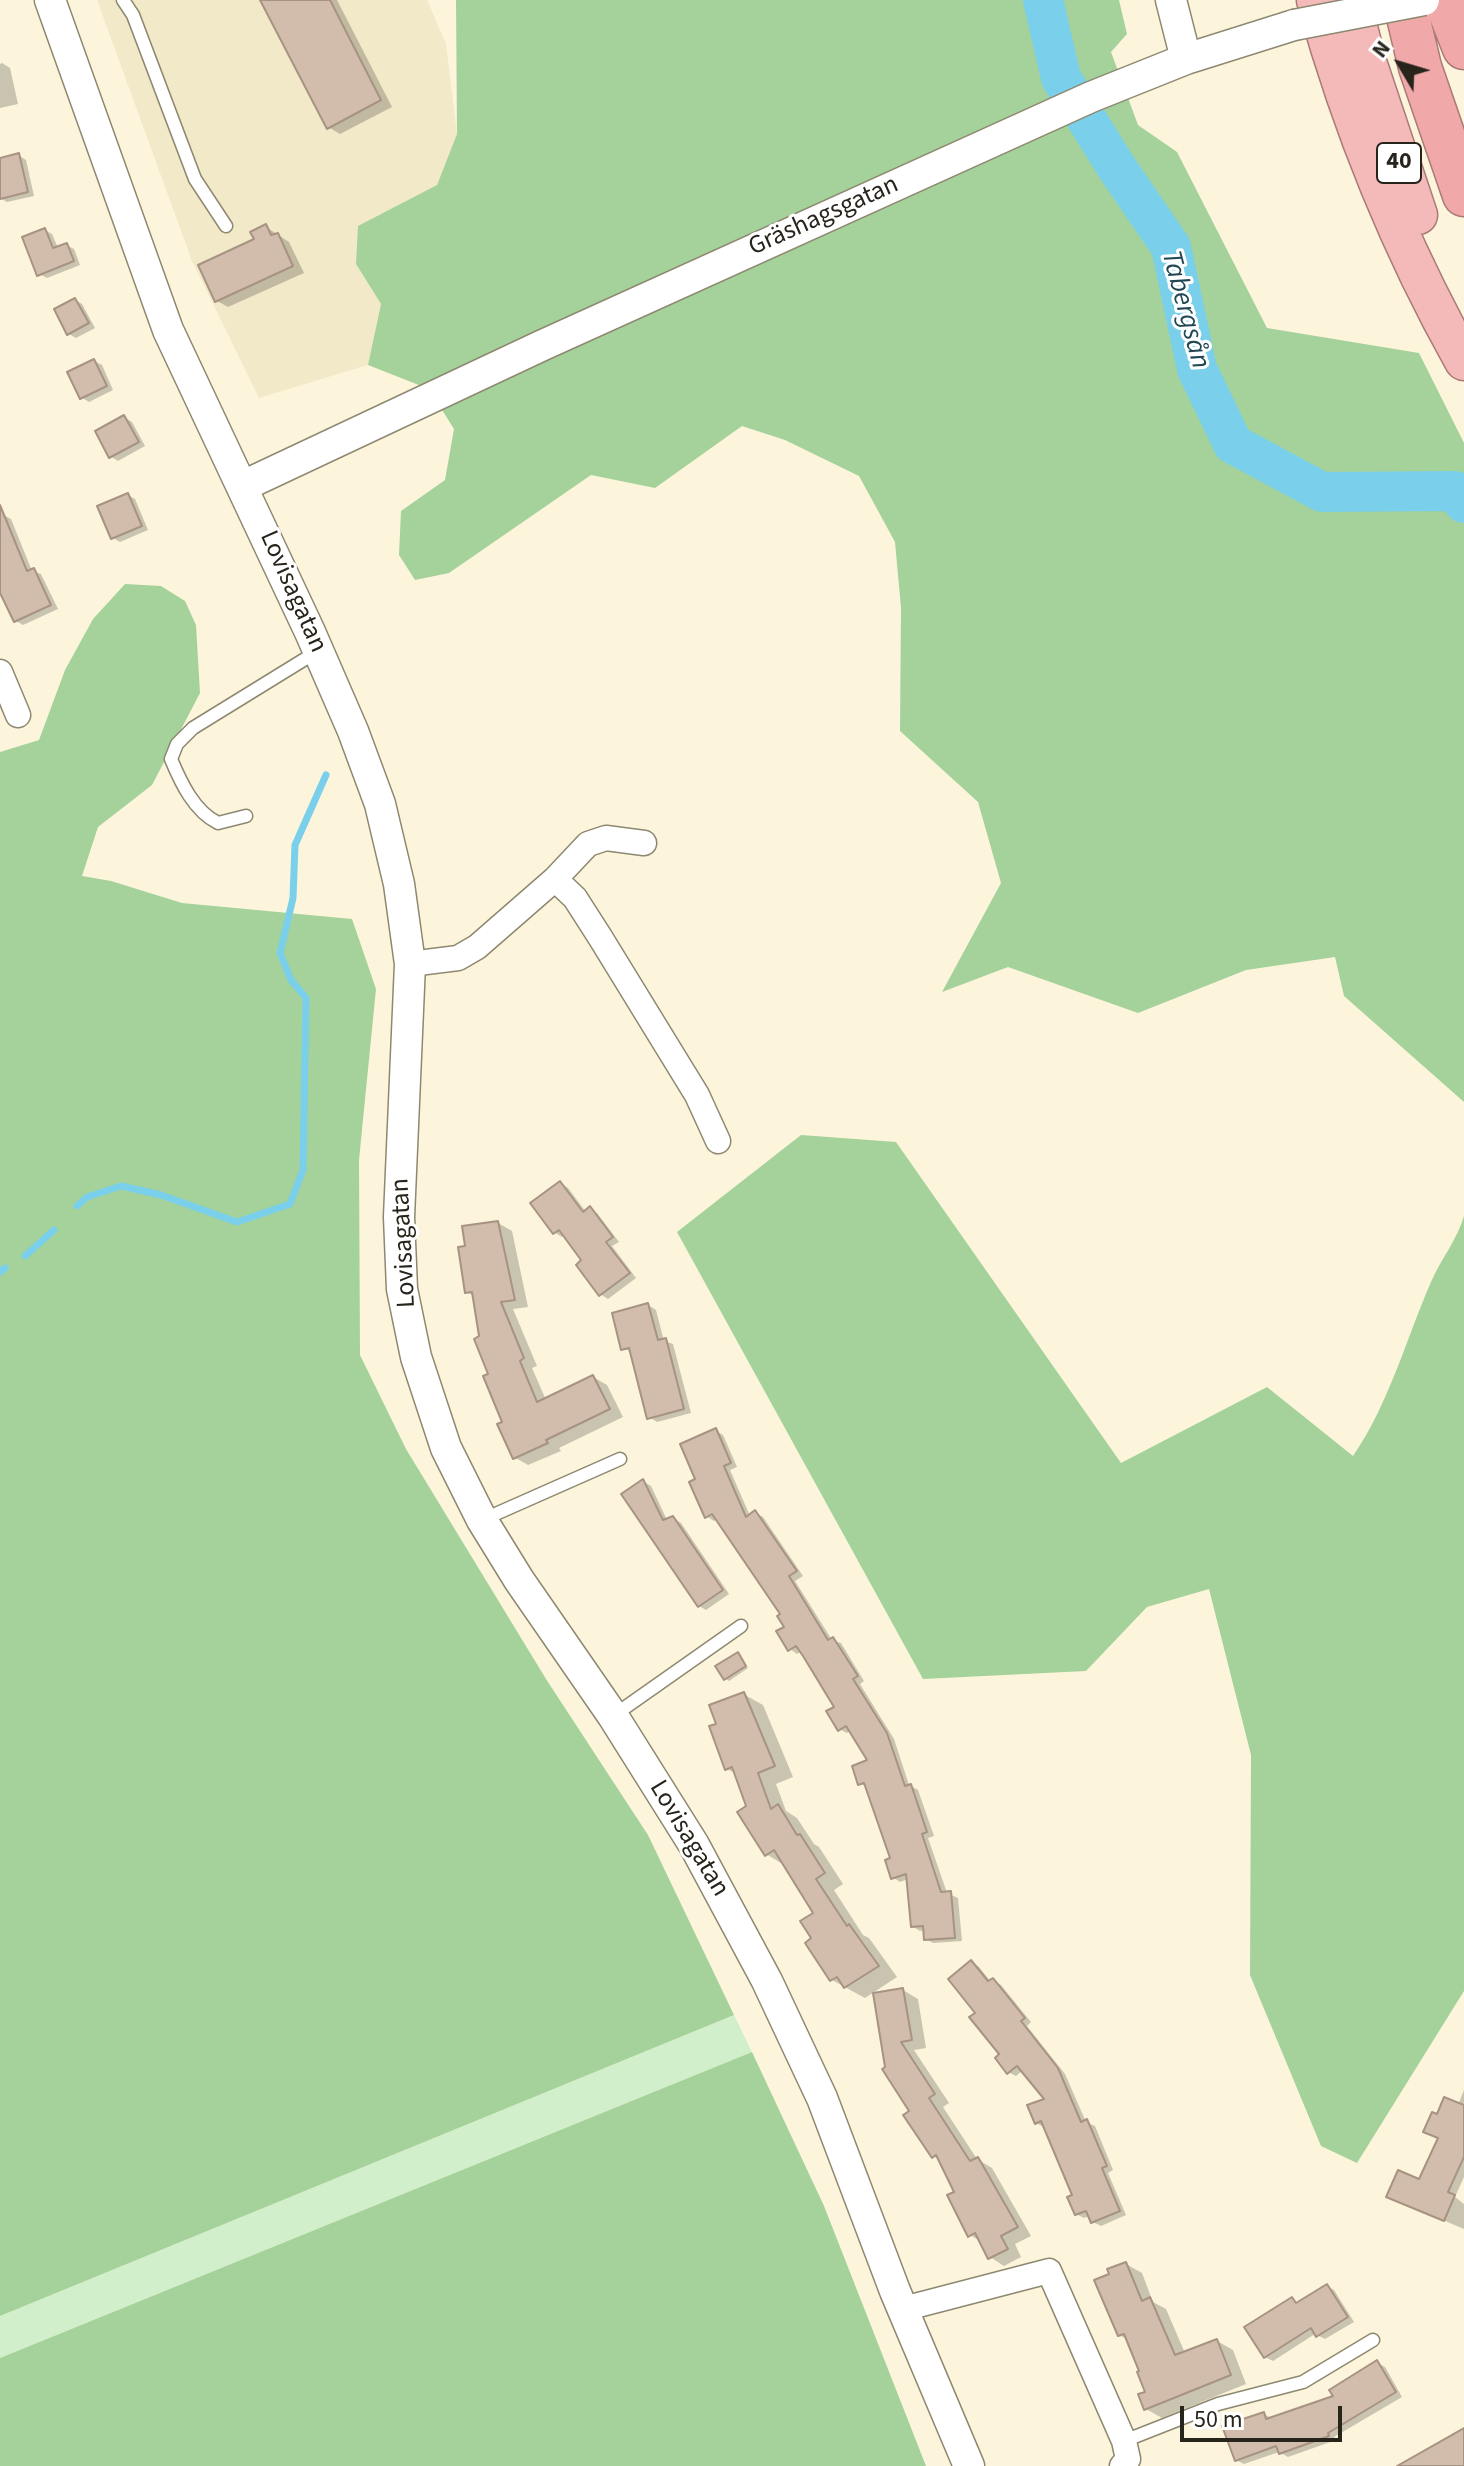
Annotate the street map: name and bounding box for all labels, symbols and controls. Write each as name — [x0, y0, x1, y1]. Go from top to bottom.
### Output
north arrow — [1360, 24, 1440, 104]
text: N — [1364, 34, 1398, 65]
road number: 40 — [1377, 143, 1421, 183]
street label: Gräshagsgatan — [744, 170, 904, 264]
water label: Tabergsån — [1152, 247, 1216, 373]
street label: Lovisagatan — [251, 526, 333, 658]
street label: Lovisagatan — [386, 1177, 424, 1309]
street label: Lovisagatan — [641, 1775, 735, 1903]
scale bar — [1184, 2390, 1346, 2440]
text: 50 m — [1194, 2402, 1243, 2437]

